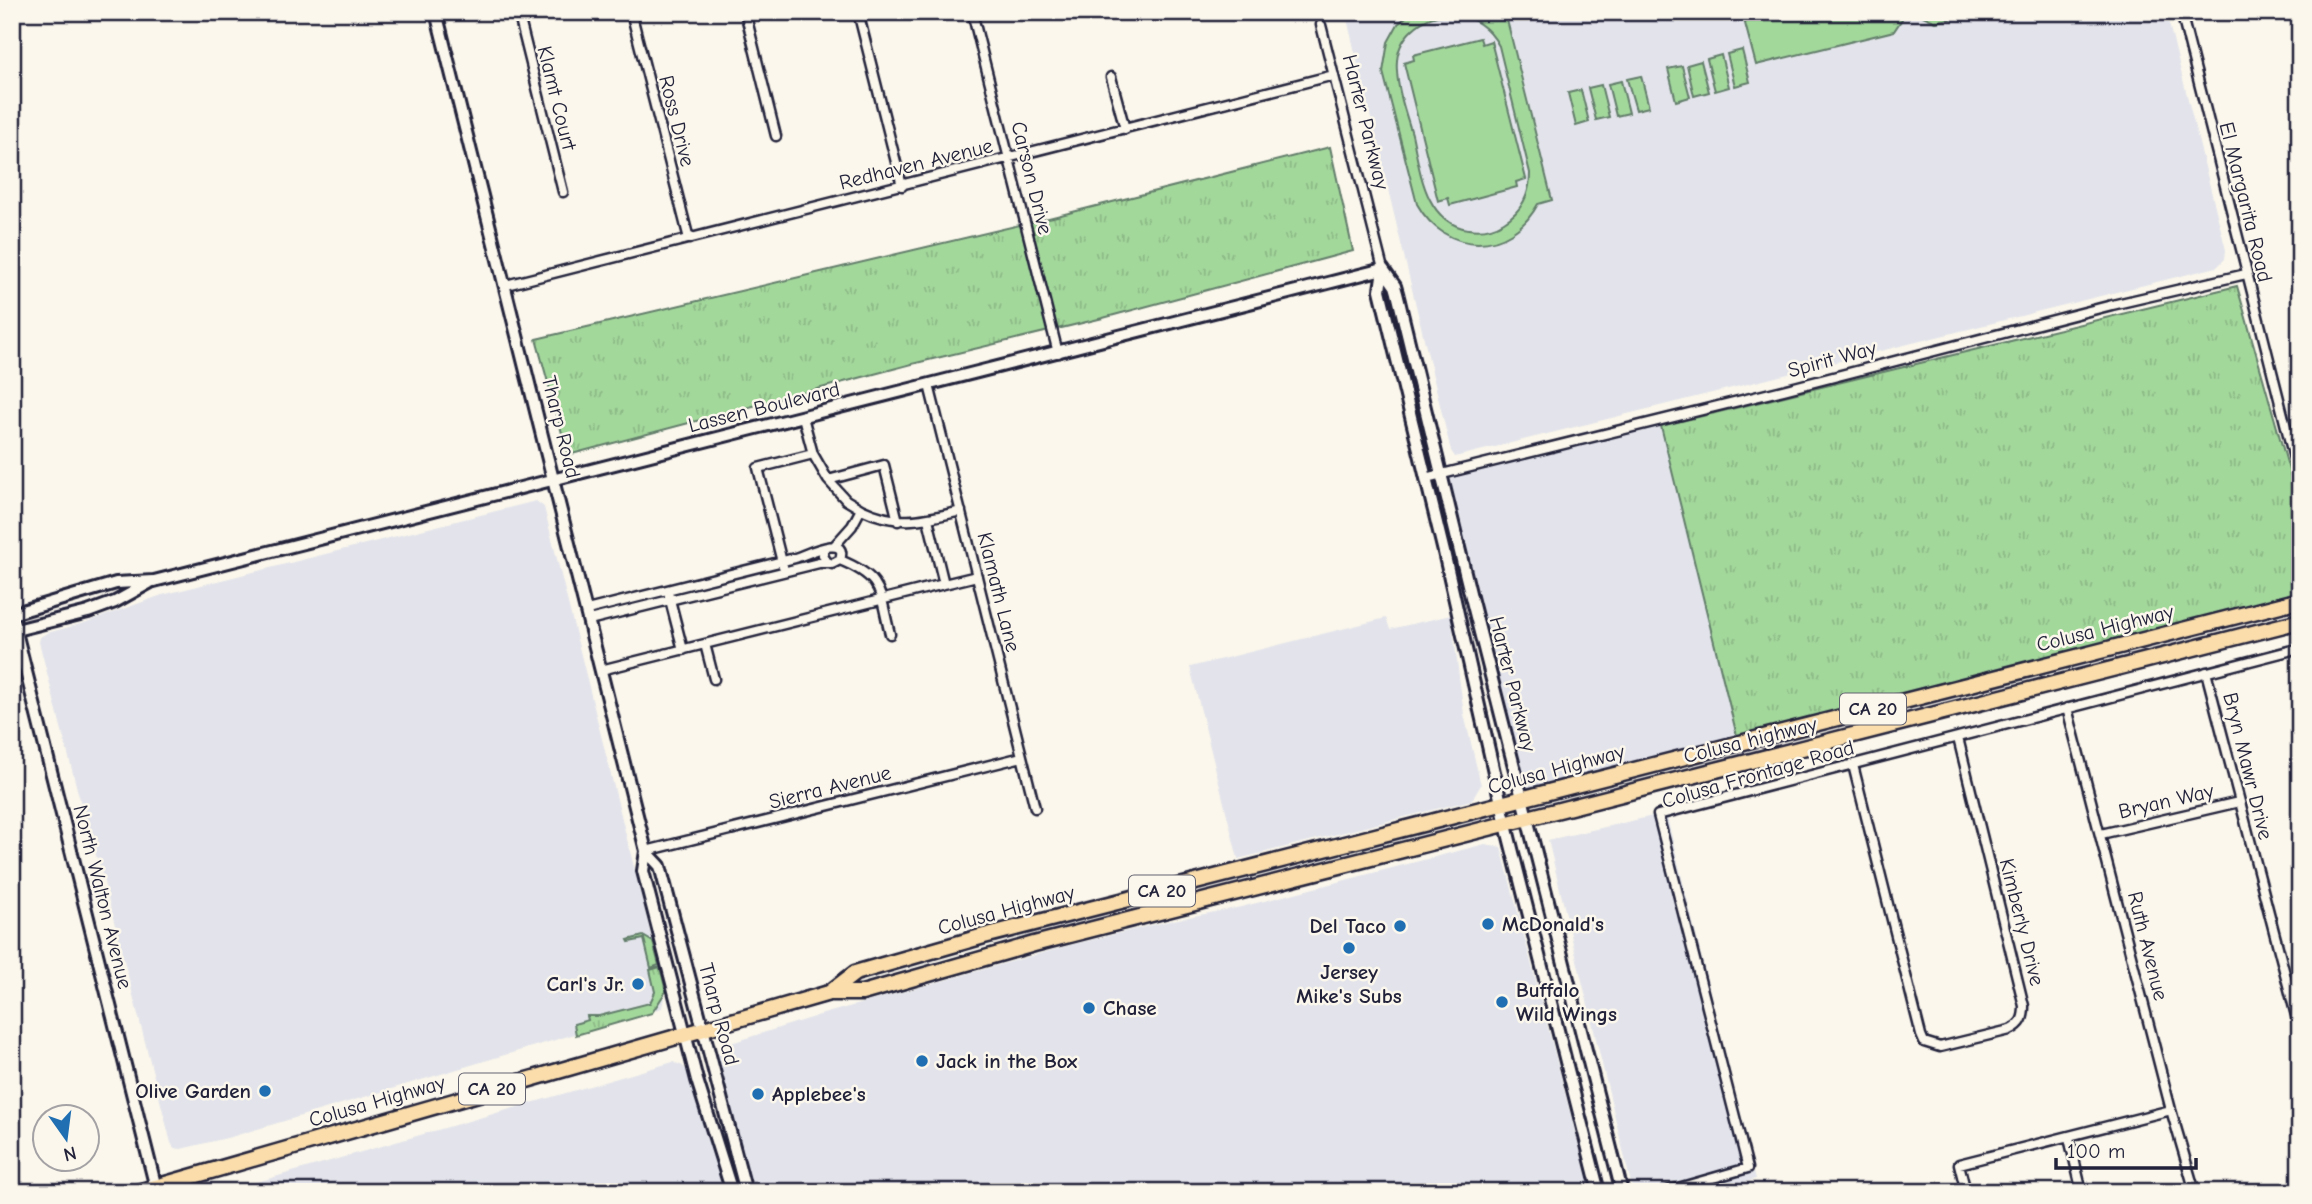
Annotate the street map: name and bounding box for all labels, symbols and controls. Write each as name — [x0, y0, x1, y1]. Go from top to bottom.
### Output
street label: Klamt Court — [532, 43, 582, 154]
street label: Harter Parkway — [1338, 52, 1395, 193]
street label: Ross Drive — [654, 73, 700, 169]
street label: Carson Drive — [1006, 119, 1058, 237]
street label: El Margarita Road — [2215, 119, 2277, 285]
street label: Redhaven Avenue — [837, 133, 995, 195]
street label: Spirit Way — [1785, 336, 1879, 382]
street label: Tharp Road — [537, 373, 585, 481]
street label: Lassen Boulevard — [686, 377, 842, 437]
street label: Klamath Lane — [973, 530, 1025, 654]
street label: Colusa Highway — [2034, 599, 2177, 657]
street label: Harter Parkway — [1485, 614, 1542, 755]
street label: Bryn Mawr Drive — [2218, 690, 2278, 842]
road number: CA 20 — [1840, 694, 1906, 724]
street label: Colusa highway — [1681, 712, 1820, 768]
street label: Colusa Frontage Road — [1659, 735, 1857, 813]
street label: Colusa Highway — [1485, 739, 1628, 799]
street label: Sierra Avenue — [766, 760, 894, 814]
street label: Bryan Way — [2116, 778, 2216, 824]
street label: North Walton Avenue — [69, 802, 137, 992]
street label: Kimberly Drive — [1995, 856, 2049, 988]
road number: CA 20 — [1129, 876, 1195, 906]
street label: Colusa Highway — [935, 880, 1078, 940]
street label: Ruth Avenue — [2123, 889, 2173, 1003]
place label: McDonald's — [1502, 912, 1604, 936]
place label: Del Taco — [1309, 914, 1386, 938]
marker: McDonald's — [1480, 916, 1496, 932]
marker: Del Taco — [1392, 918, 1408, 934]
marker: Jersey Mike's Subs — [1341, 940, 1357, 956]
street label: Tharp Road — [694, 960, 744, 1068]
place label: Jersey Mike's Subs — [1296, 960, 1402, 1008]
place label: Carl's Jr. — [547, 972, 624, 996]
marker: Carl's Jr. — [630, 976, 646, 992]
place label: Buffalo Wild Wings — [1516, 978, 1617, 1026]
marker: Buffalo Wild Wings — [1494, 994, 1510, 1010]
place label: Chase — [1103, 996, 1157, 1020]
marker: Chase — [1081, 1000, 1097, 1016]
place label: Jack in the Box — [936, 1049, 1078, 1073]
marker: Jack in the Box — [914, 1053, 930, 1069]
street label: Colusa Highway — [306, 1070, 448, 1132]
road number: CA 20 — [459, 1074, 525, 1105]
place label: Olive Garden — [135, 1079, 251, 1103]
place label: Applebee's — [772, 1082, 866, 1106]
marker: Olive Garden — [257, 1083, 273, 1099]
marker: Applebee's — [750, 1086, 766, 1102]
north arrow — [32, 1102, 102, 1172]
scale bar — [2056, 1127, 2196, 1171]
text: 100 m — [2067, 1139, 2125, 1163]
text: N — [61, 1141, 79, 1166]

